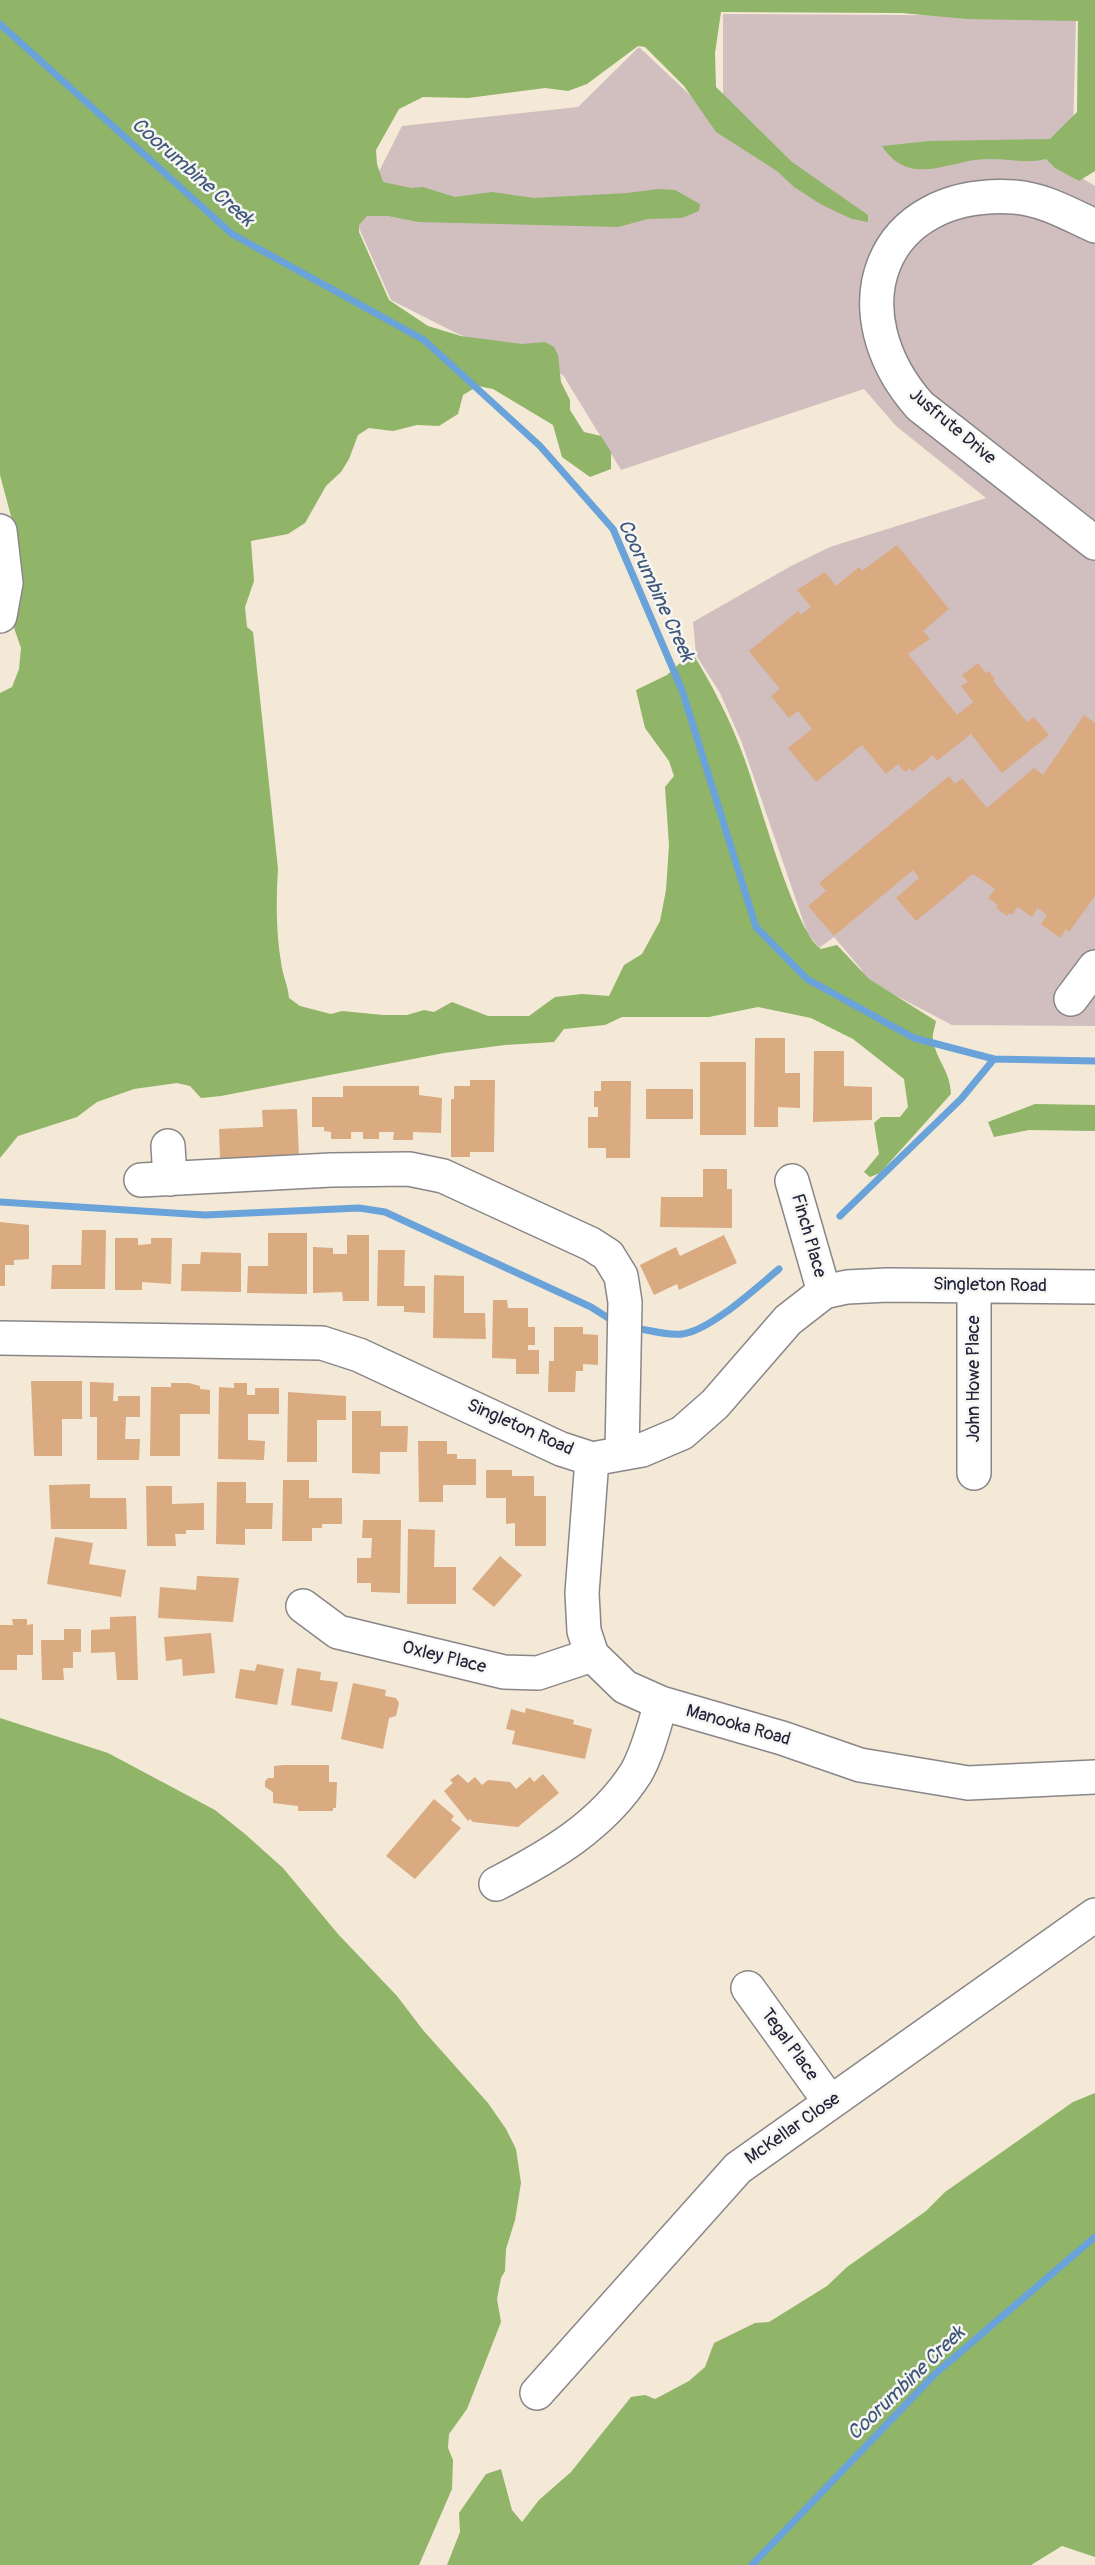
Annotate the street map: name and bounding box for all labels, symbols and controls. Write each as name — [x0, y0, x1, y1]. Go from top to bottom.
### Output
water label: Coorumbine Creek — [126, 113, 258, 233]
street label: Jusfrute Drive — [904, 384, 1000, 470]
water label: Coorumbine Creek — [612, 516, 698, 666]
street label: Finch Place — [786, 1192, 830, 1280]
street label: Singleton Road — [933, 1274, 1047, 1298]
street label: John Howe Place — [963, 1315, 985, 1443]
street label: Singleton Road — [464, 1395, 576, 1461]
street label: Oxley Place — [400, 1637, 488, 1679]
street label: Manooka Road — [683, 1701, 793, 1751]
street label: Tegal Place — [756, 2005, 822, 2085]
street label: McKellar Close — [741, 2088, 845, 2170]
water label: Coorumbine Creek — [843, 2322, 971, 2446]

